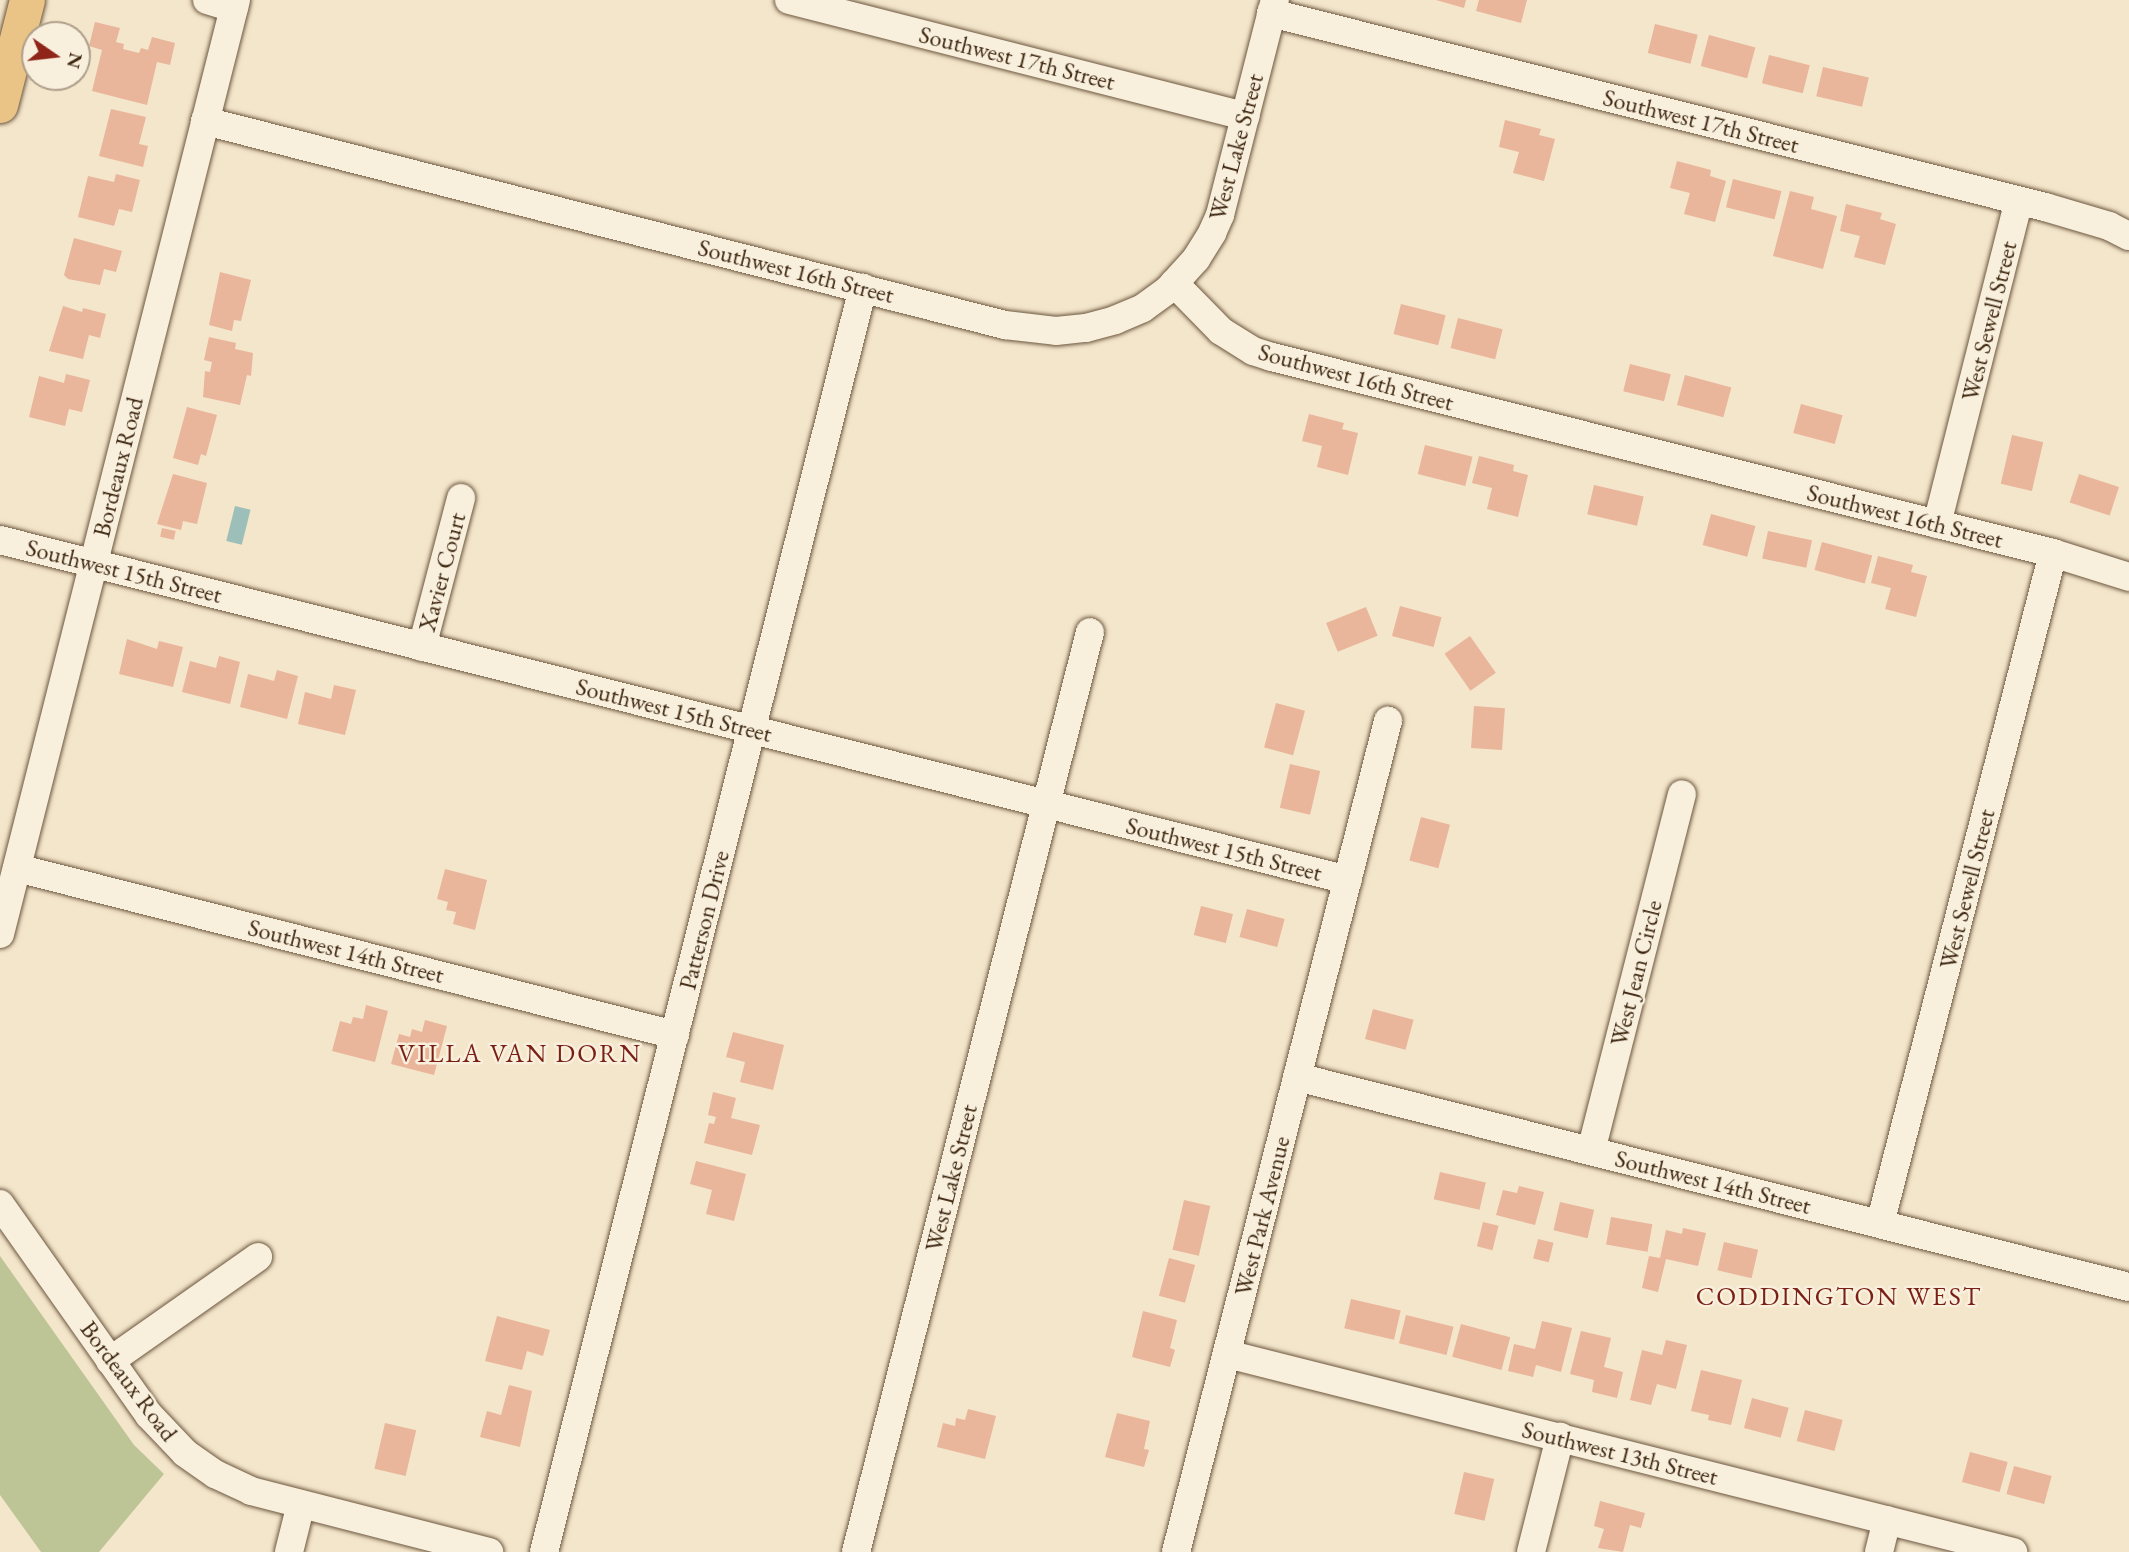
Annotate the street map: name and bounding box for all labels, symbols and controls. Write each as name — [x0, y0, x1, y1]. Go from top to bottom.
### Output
street label: Southwest 17th Street — [916, 20, 1118, 96]
north arrow — [21, 21, 91, 91]
text: N — [61, 50, 89, 71]
street label: West Lake Street — [1203, 70, 1269, 224]
street label: Southwest 17th Street — [1600, 83, 1802, 159]
street label: Southwest 16th Street — [695, 233, 897, 309]
street label: West Sewell Street — [1955, 238, 2023, 404]
street label: Southwest 16th Street — [1255, 337, 1457, 417]
street label: Bordeaux Road — [87, 394, 149, 540]
street label: Southwest 16th Street — [1804, 478, 2006, 554]
street label: Xavier Court — [412, 509, 472, 635]
street label: Southwest 15th Street — [23, 533, 225, 609]
street label: Southwest 15th Street — [573, 672, 775, 748]
street label: West Sewell Street — [1933, 806, 2001, 972]
street label: Southwest 15th Street — [1123, 811, 1325, 887]
street label: Patterson Drive — [673, 847, 735, 993]
street label: West Jean Circle — [1604, 897, 1668, 1049]
street label: Southwest 14th Street — [245, 913, 447, 989]
district label: VILLA VAN DORN — [400, 1038, 640, 1070]
street label: West Lake Street — [919, 1101, 983, 1255]
street label: West Park Avenue — [1228, 1133, 1296, 1299]
street label: Southwest 14th Street — [1612, 1144, 1814, 1220]
district label: CODDINGTON WEST — [1698, 1281, 1980, 1313]
street label: Bordeaux Road — [74, 1315, 184, 1447]
street label: Southwest 13th Street — [1519, 1415, 1721, 1491]

